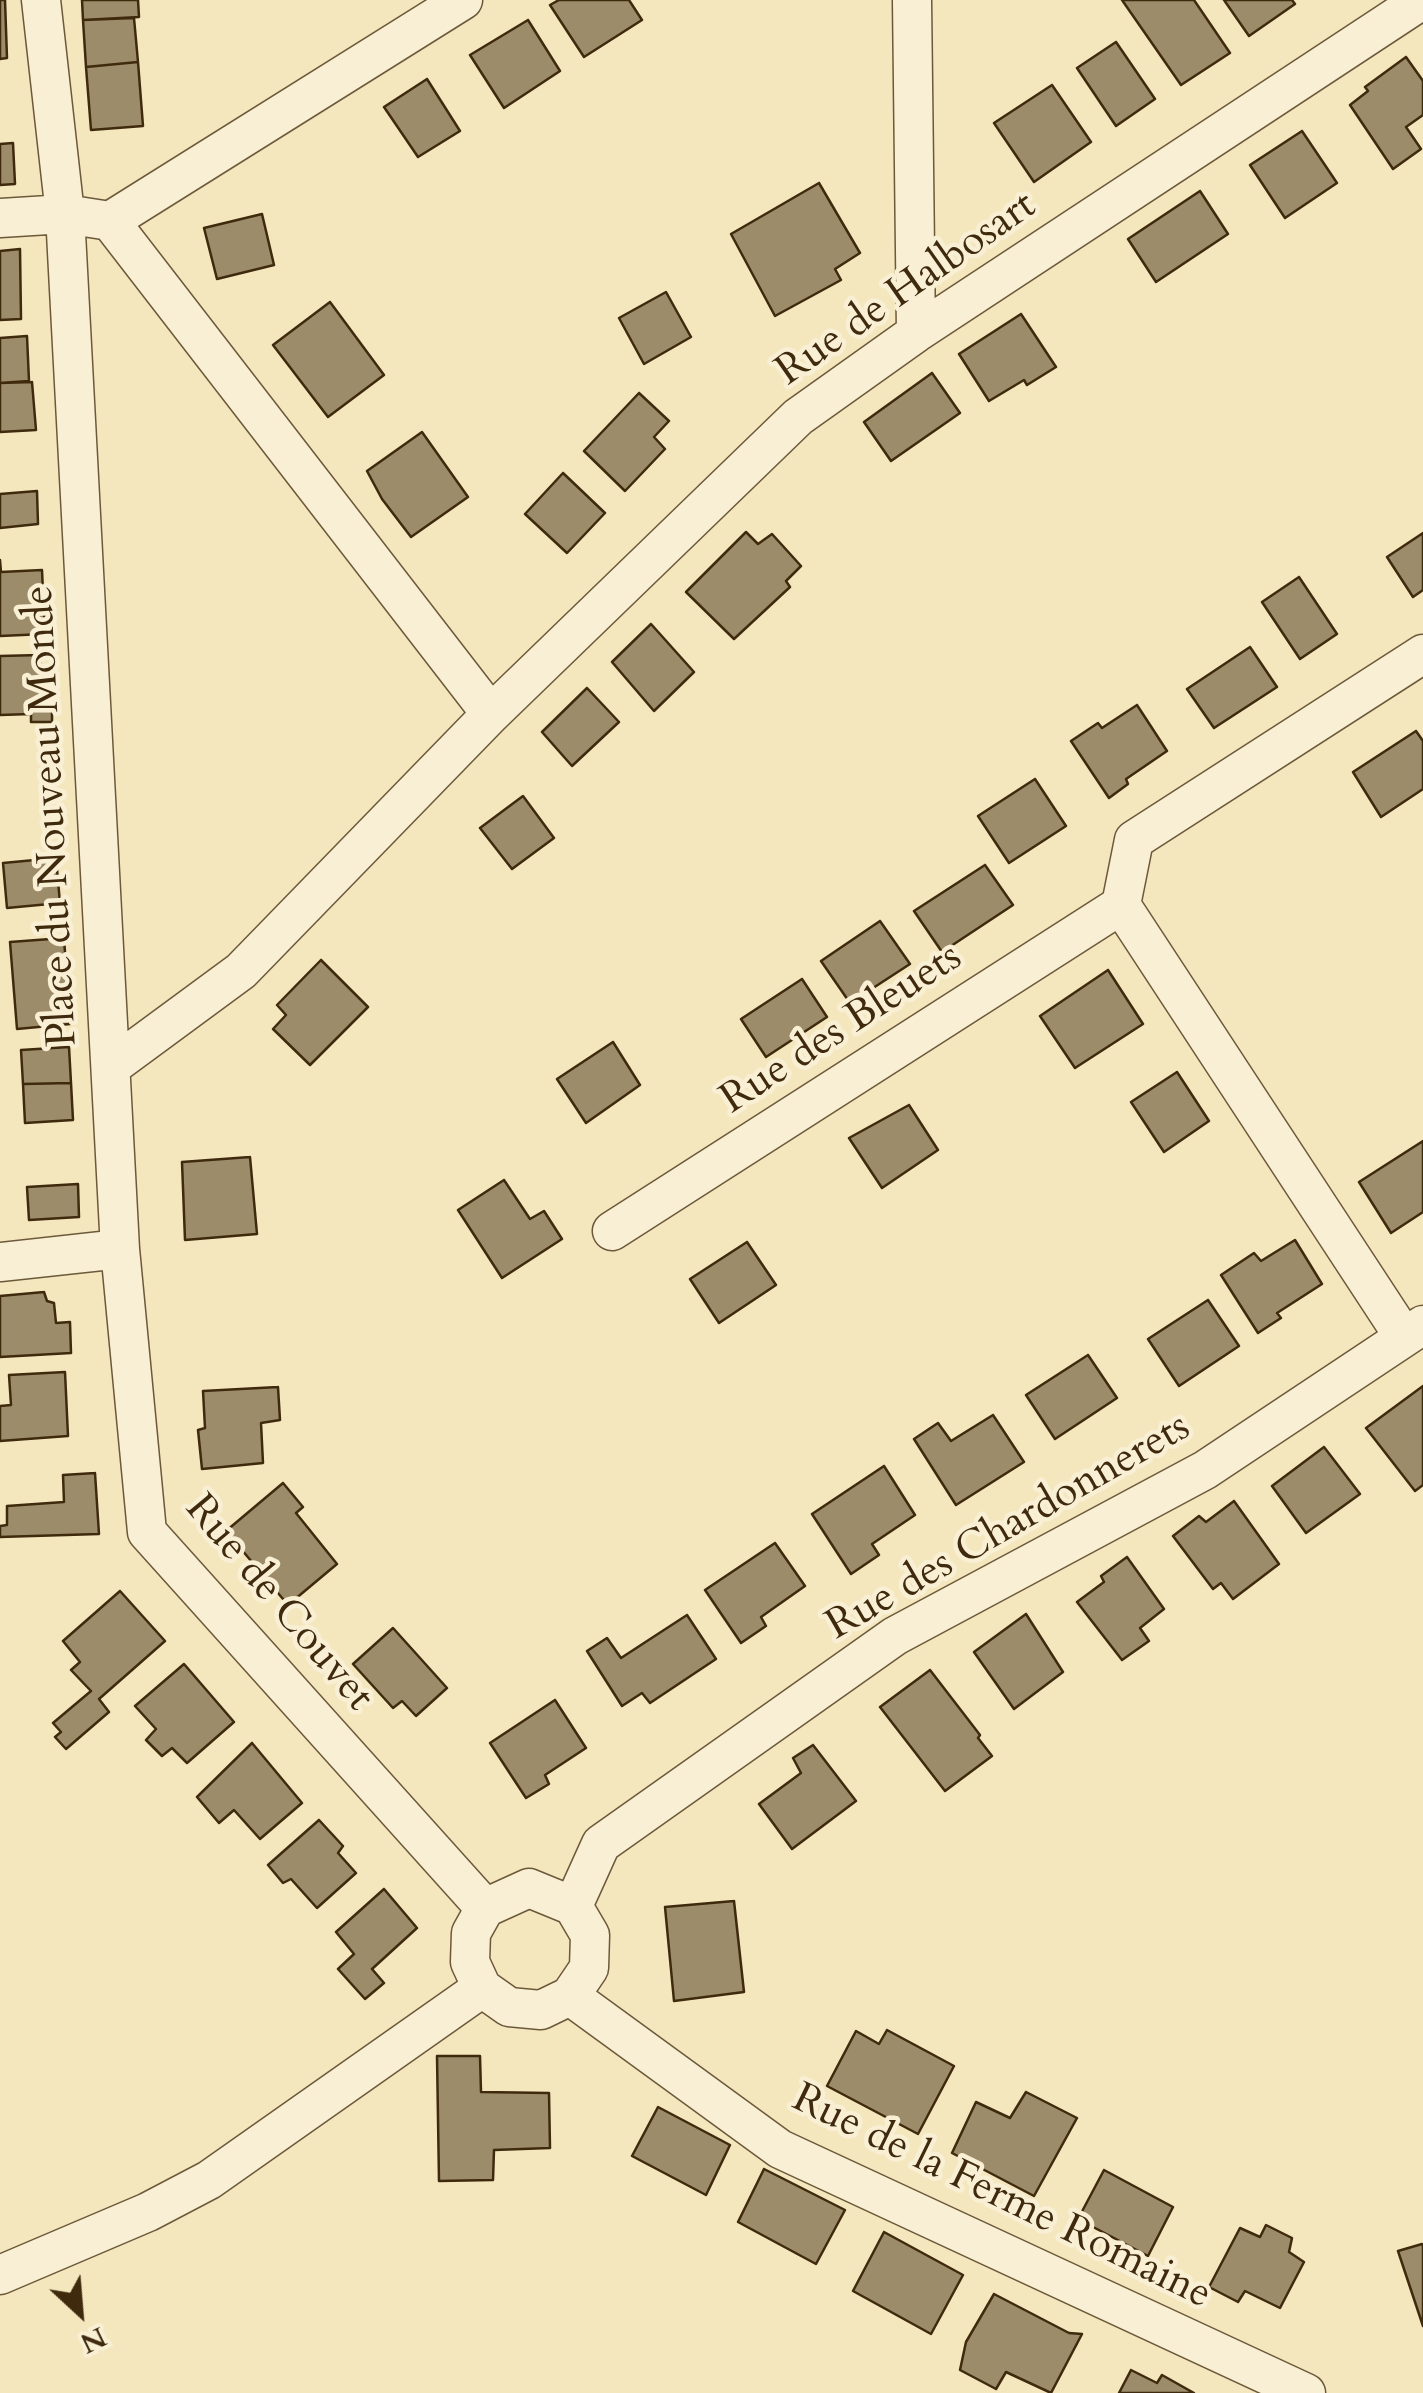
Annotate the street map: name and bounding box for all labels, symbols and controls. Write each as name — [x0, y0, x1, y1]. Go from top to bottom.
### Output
street label: Rue de Halbosart — [768, 182, 1046, 398]
street label: Place du Nouveau Monde — [16, 584, 90, 1048]
street label: Rue des Bleuets — [712, 933, 972, 1127]
street label: Rue des Chardonnerets — [818, 1403, 1200, 1653]
street label: Rue de Couvet — [173, 1486, 383, 1722]
street label: Rue de la Ferme Romaine — [783, 2075, 1219, 2321]
north arrow — [30, 2263, 130, 2363]
text: N — [74, 2318, 112, 2362]

